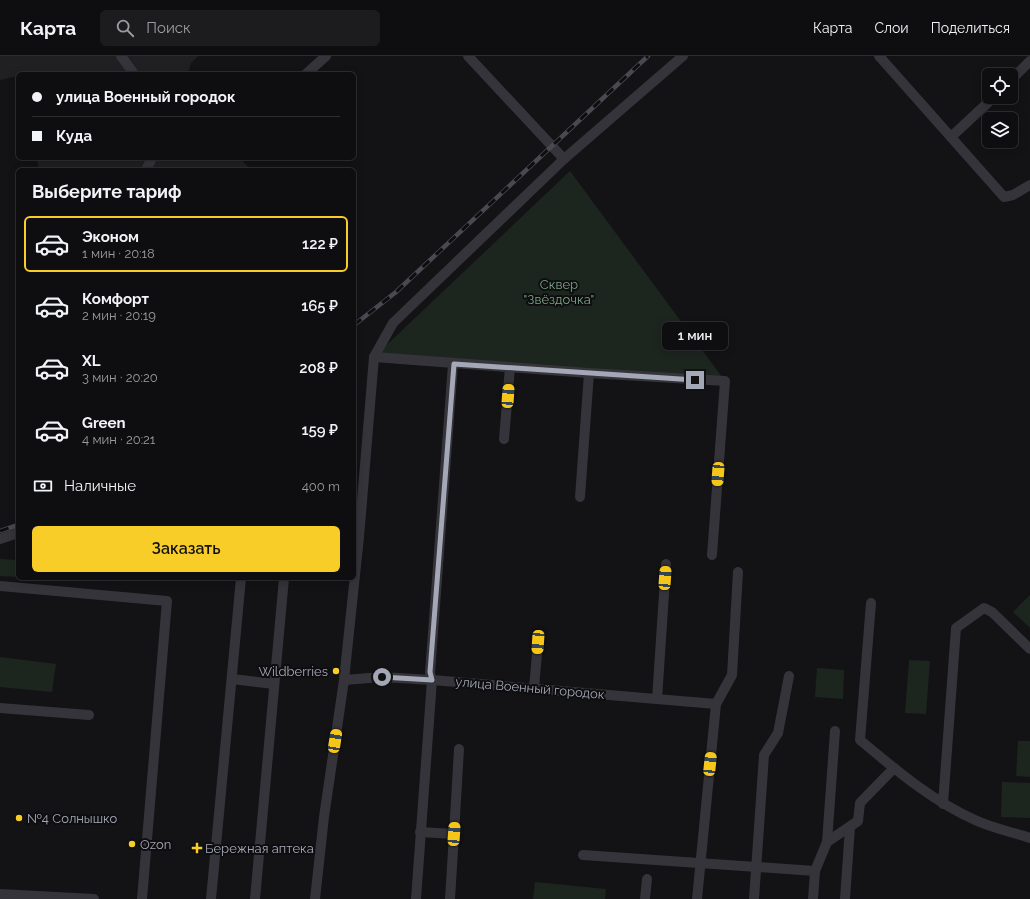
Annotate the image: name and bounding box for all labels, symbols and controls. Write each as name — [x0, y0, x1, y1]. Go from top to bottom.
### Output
search box — [100, 10, 380, 46]
text: Карта — [20, 17, 76, 39]
icon: search — [114, 17, 136, 39]
text: Поиск — [146, 19, 191, 37]
text: Карта — [813, 20, 852, 36]
text: Слои — [874, 20, 909, 36]
text: Поделиться — [931, 20, 1010, 36]
map controls — [982, 68, 1018, 148]
button: locate — [982, 68, 1018, 104]
text: улица Военный городок — [56, 88, 236, 106]
button: layers — [982, 112, 1018, 148]
text: Куда — [56, 127, 92, 145]
text: Выберите тариф — [32, 181, 182, 202]
icon: car — [34, 226, 70, 262]
text: Эконом — [82, 228, 139, 246]
text: 122 ₽ — [302, 235, 338, 253]
text: 1 мин · 20:18 — [82, 246, 155, 261]
park label: Сквер "Звёздочка" — [524, 277, 594, 307]
icon: car — [34, 288, 70, 324]
text: Комфорт — [82, 290, 149, 308]
text: 165 ₽ — [301, 297, 338, 315]
text: 2 мин · 20:19 — [82, 308, 156, 323]
callout: 1 мин — [662, 322, 728, 350]
text: 1 мин — [678, 328, 712, 343]
icon: car — [34, 350, 70, 386]
text: XL — [82, 352, 100, 370]
text: 208 ₽ — [299, 359, 338, 377]
text: 3 мин · 20:20 — [82, 370, 158, 385]
route end — [686, 371, 704, 389]
car — [501, 384, 515, 408]
icon: car — [34, 412, 70, 448]
text: Green — [82, 414, 126, 432]
text: 159 ₽ — [301, 421, 338, 439]
text: 4 мин · 20:21 — [82, 432, 155, 447]
car — [711, 462, 725, 486]
icon: cash — [32, 475, 54, 497]
text: Наличные — [64, 477, 136, 495]
text: 400 m — [302, 479, 340, 494]
button: Заказать — [32, 526, 340, 572]
car — [658, 566, 672, 590]
car — [531, 630, 545, 654]
place label: Wildberries — [258, 664, 328, 679]
marker: Wildberries — [331, 666, 341, 676]
route start — [373, 668, 391, 686]
street label: улица Военный городок — [455, 674, 606, 702]
car — [327, 728, 343, 754]
car — [703, 751, 717, 777]
place label: №4 Солнышко — [27, 811, 117, 826]
marker: №4 Солнышко — [14, 813, 24, 823]
car — [447, 822, 461, 846]
place label: Ozon — [140, 837, 171, 852]
marker: Ozon — [127, 839, 137, 849]
place label: Бережная аптека — [205, 841, 314, 856]
marker: Бережная аптека — [192, 843, 202, 853]

